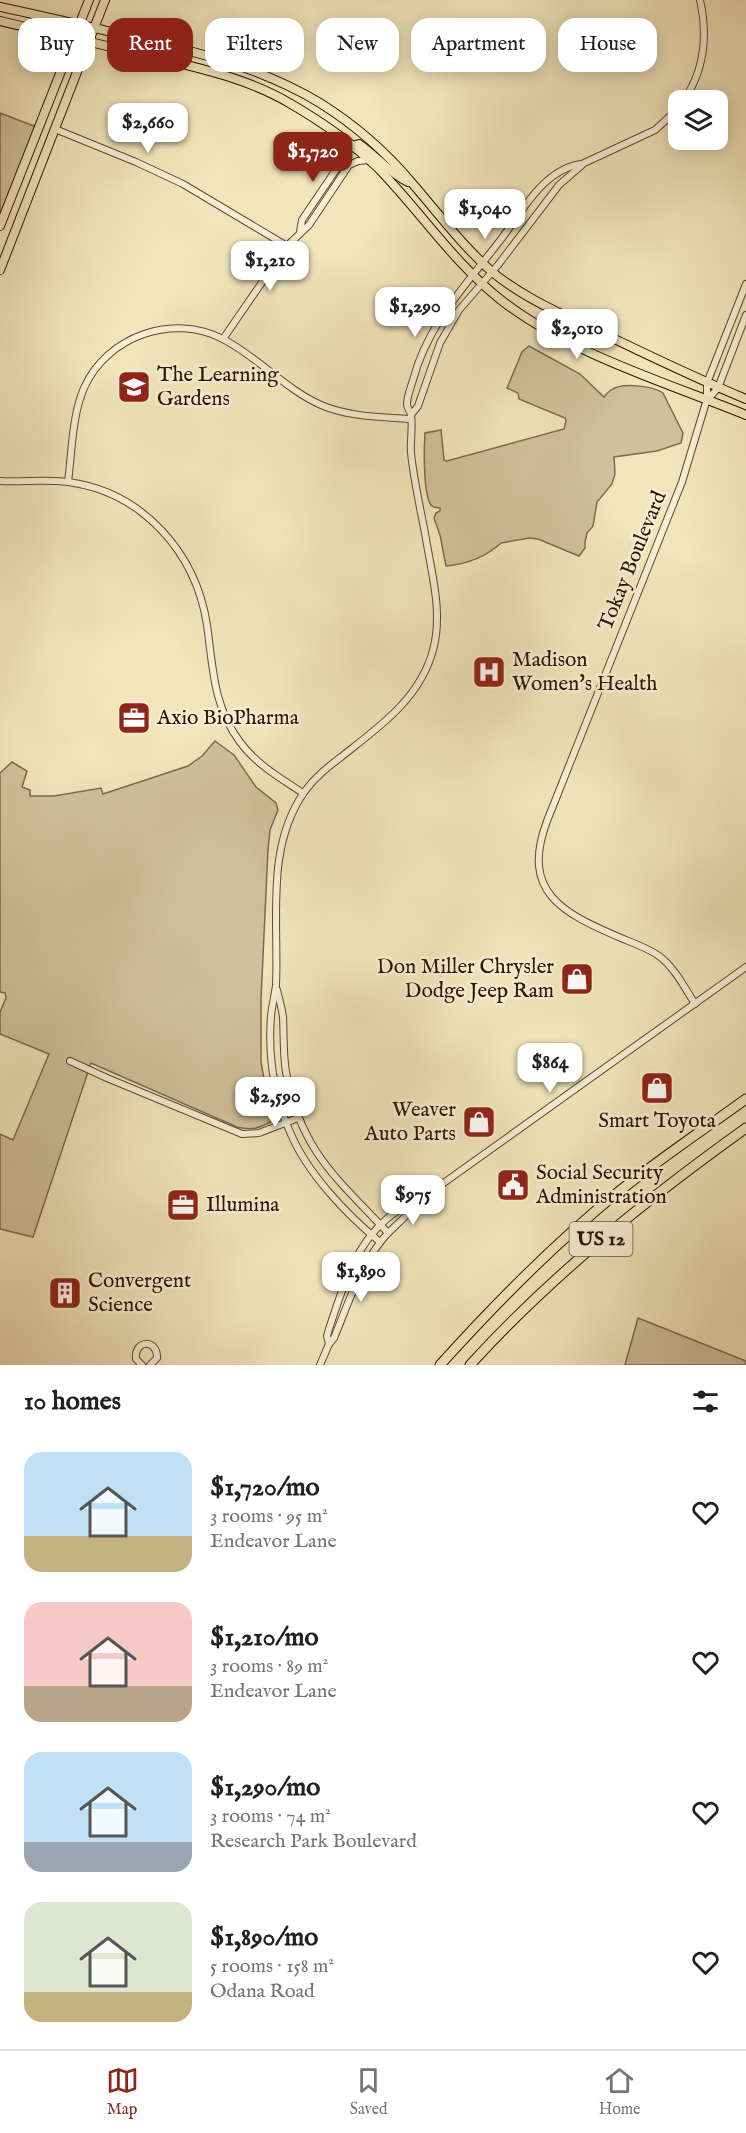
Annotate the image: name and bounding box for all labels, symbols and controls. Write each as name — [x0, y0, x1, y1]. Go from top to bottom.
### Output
chip: Buy — [18, 18, 95, 72]
chip: Rent — [107, 18, 193, 72]
chip: Filters — [205, 18, 304, 72]
chip: New — [316, 18, 399, 72]
chip: Apartment — [411, 18, 546, 72]
chip: House — [558, 18, 657, 72]
map controls — [668, 90, 728, 150]
button: layers — [668, 90, 728, 150]
pin: $2,660 — [99, 103, 197, 154]
text: $2,660 — [122, 110, 174, 135]
pin: $1,720 — [264, 132, 362, 183]
text: $1,720 — [287, 139, 339, 164]
pin: $1,040 — [436, 189, 534, 240]
text: $1,040 — [458, 196, 512, 221]
pin: $1,210 — [221, 241, 319, 292]
text: $1,210 — [245, 248, 295, 273]
pin: $1,290 — [366, 287, 464, 338]
text: $1,290 — [389, 294, 441, 319]
pin: $2,010 — [528, 309, 626, 360]
text: $2,010 — [551, 316, 603, 341]
place label: The Learning Gardens — [157, 362, 279, 413]
school or university icon: The Learning Gardens — [116, 369, 152, 405]
street label: Tokay Boulevard — [593, 486, 674, 635]
place label: Madison Women's Health — [512, 647, 657, 698]
hospital icon: Madison Women's Health — [471, 654, 507, 690]
office icon: Axio BioPharma — [116, 700, 152, 736]
place label: Axio BioPharma — [156, 705, 300, 732]
place label: Don Miller Chrysler Dodge Jeep Ram — [377, 954, 554, 1005]
shop icon: Don Miller Chrysler Dodge Jeep Ram — [559, 961, 595, 997]
pin: $864 — [514, 1043, 586, 1094]
text: $864 — [531, 1050, 569, 1075]
shop icon: Smart Toyota — [639, 1070, 675, 1106]
pin: $2,590 — [226, 1077, 324, 1128]
text: $2,590 — [249, 1084, 301, 1109]
place label: Weaver Auto Parts — [363, 1097, 456, 1148]
shop icon: Weaver Auto Parts — [461, 1104, 497, 1140]
place label: Smart Toyota — [598, 1108, 717, 1135]
place label: Social Security Administration — [535, 1160, 667, 1211]
public building icon: Social Security Administration — [495, 1167, 531, 1203]
pin: $975 — [377, 1175, 449, 1226]
text: $975 — [395, 1182, 431, 1207]
office icon: Illumina — [165, 1187, 201, 1223]
place label: Illumina — [206, 1192, 280, 1219]
road number: US 12 — [570, 1222, 632, 1256]
pin: $1,890 — [312, 1252, 410, 1303]
text: $1,890 — [336, 1259, 386, 1284]
place label: Convergent Science — [88, 1268, 191, 1319]
building icon: Convergent Science — [47, 1275, 83, 1311]
text: 10 homes — [24, 1385, 121, 1418]
icon: filters — [689, 1385, 722, 1418]
text: $1,720/mo — [210, 1471, 320, 1504]
icon: home — [72, 1476, 144, 1548]
icon: heart — [689, 1496, 722, 1529]
text: 3 rooms · 95 m² — [210, 1504, 328, 1529]
text: Endeavor Lane — [210, 1529, 337, 1554]
text: $1,210/mo — [210, 1621, 318, 1654]
icon: home — [72, 1626, 144, 1698]
icon: heart — [689, 1646, 722, 1679]
text: 3 rooms · 89 m² — [210, 1654, 328, 1679]
text: Endeavor Lane — [210, 1679, 337, 1704]
text: $1,290/mo — [210, 1771, 320, 1804]
icon: home — [72, 1776, 144, 1848]
icon: heart — [689, 1796, 722, 1829]
text: 3 rooms · 74 m² — [210, 1804, 331, 1829]
text: Research Park Boulevard — [210, 1829, 417, 1854]
text: $1,890/mo — [210, 1921, 318, 1954]
icon: home — [72, 1926, 144, 1998]
icon: heart — [689, 1946, 722, 1979]
text: 5 rooms · 158 m² — [210, 1954, 334, 1979]
text: Odana Road — [210, 1979, 315, 2004]
tab: Map — [106, 2064, 139, 2120]
tab: Saved — [350, 2064, 388, 2120]
tab: Home — [599, 2064, 640, 2120]

